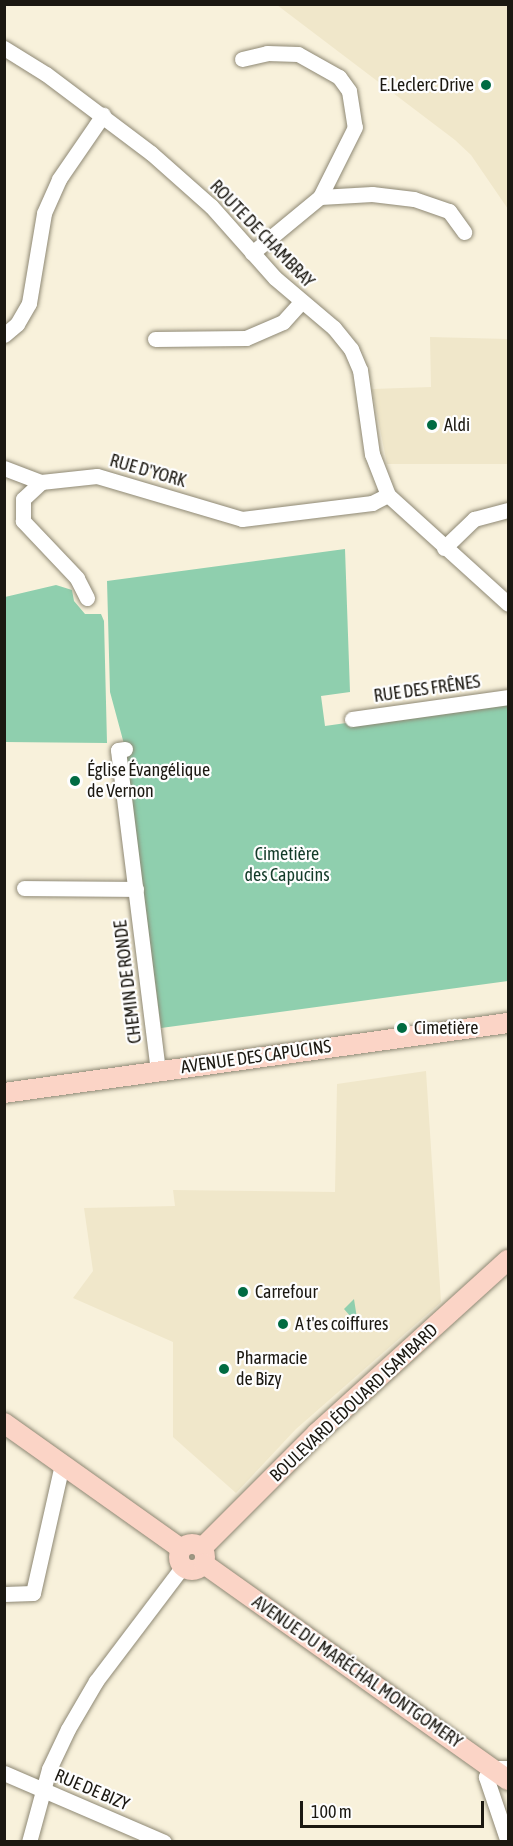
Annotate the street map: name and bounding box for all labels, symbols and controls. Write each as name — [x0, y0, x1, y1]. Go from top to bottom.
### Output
place label: E.Leclerc Drive — [379, 74, 474, 96]
marker: E.Leclerc Drive — [479, 78, 493, 92]
street label: ROUTE DE CHAMBRAY — [205, 176, 319, 292]
place label: Aldi — [444, 414, 470, 436]
marker: Aldi — [425, 418, 439, 432]
street label: RUE D'YORK — [107, 450, 189, 492]
street label: RUE DES FRÊNES — [372, 671, 482, 707]
place label: Église Évangélique de Vernon — [87, 760, 210, 802]
marker: Église Évangélique de Vernon — [68, 774, 82, 788]
park label: Cimetière des Capucins — [244, 844, 330, 886]
street label: CHEMIN DE RONDE — [110, 919, 146, 1045]
place label: Cimetière — [414, 1017, 478, 1039]
marker: Cimetière — [395, 1021, 409, 1035]
street label: AVENUE DES CAPUCINS — [180, 1036, 332, 1078]
place label: Carrefour — [255, 1281, 318, 1303]
marker: Carrefour — [236, 1285, 250, 1299]
place label: A t'es coiffures — [295, 1313, 388, 1335]
marker: A t'es coiffures — [276, 1317, 290, 1331]
street label: BOULEVARD ÉDOUARD ISAMBARD — [266, 1319, 442, 1487]
place label: Pharmacie de Bizy — [236, 1348, 308, 1390]
marker: Pharmacie de Bizy — [217, 1362, 231, 1376]
street label: AVENUE DU MARÉCHAL MONTGOMERY — [248, 1591, 466, 1753]
street label: RUE DE BIZY — [51, 1765, 133, 1815]
scale bar — [303, 1789, 488, 1827]
text: 100 m — [311, 1801, 352, 1822]

